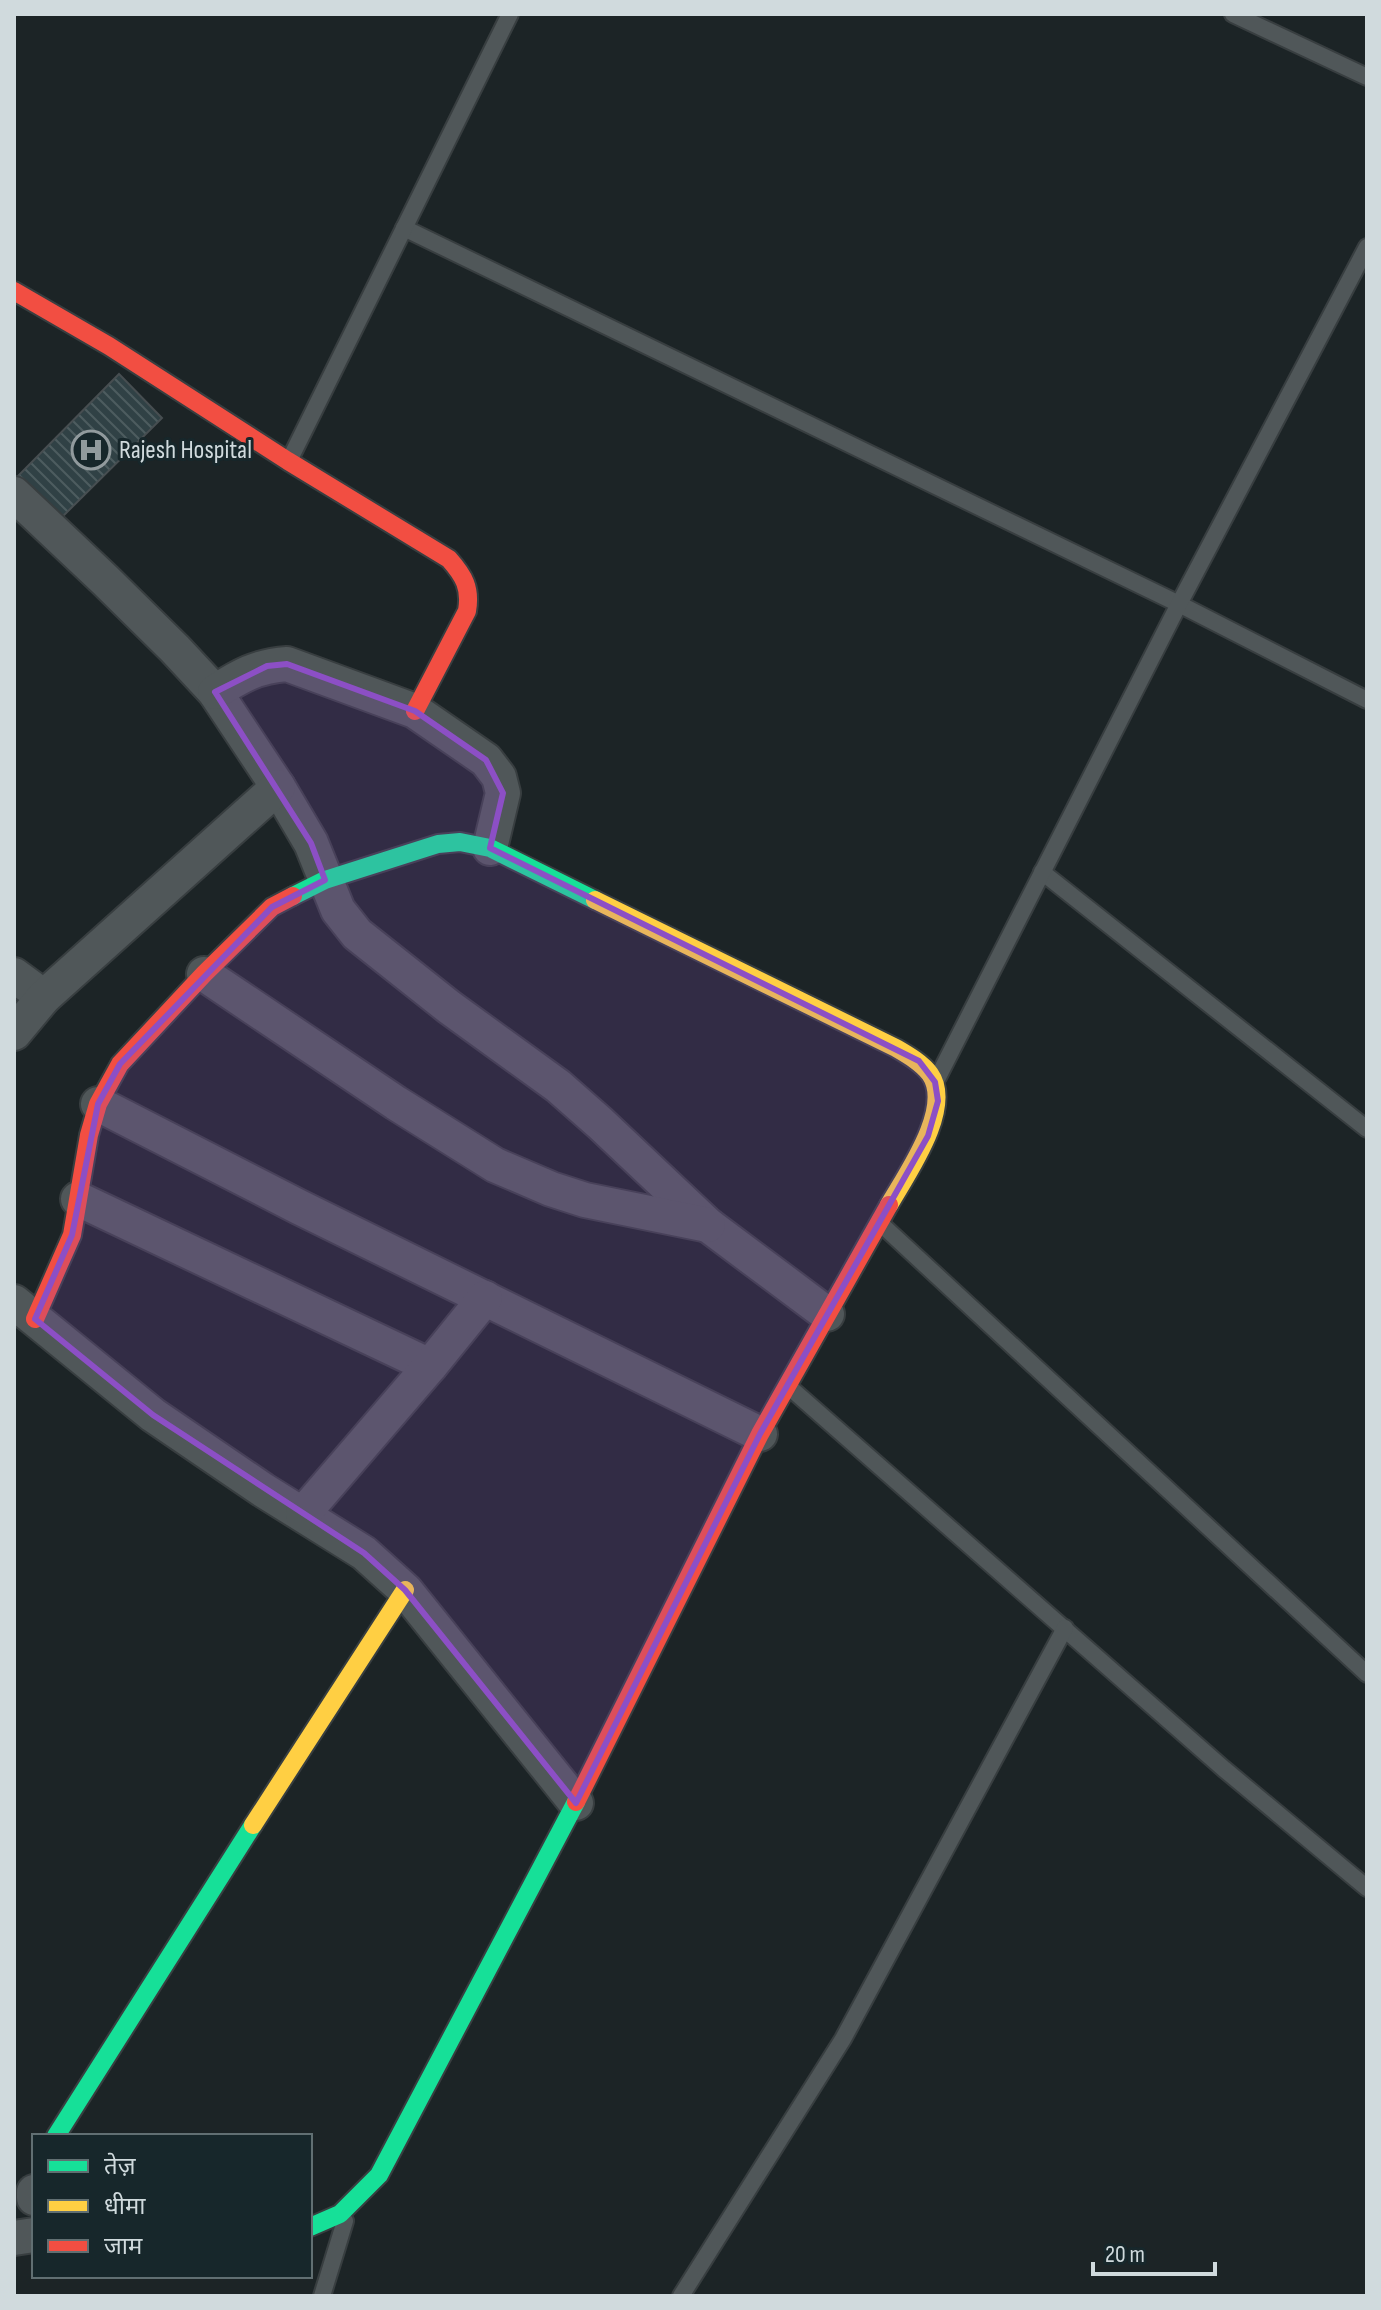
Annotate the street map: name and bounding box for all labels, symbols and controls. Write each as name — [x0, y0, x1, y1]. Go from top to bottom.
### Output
hospital icon: Rajesh Hospital — [70, 429, 112, 471]
place label: Rajesh Hospital — [119, 435, 252, 466]
legend — [32, 2134, 312, 2278]
text: तेज़ — [104, 2152, 137, 2181]
text: धीमा — [104, 2192, 146, 2221]
scale bar — [1093, 2226, 1215, 2276]
text: जाम — [104, 2232, 143, 2261]
text: 20 m — [1105, 2240, 1145, 2269]

